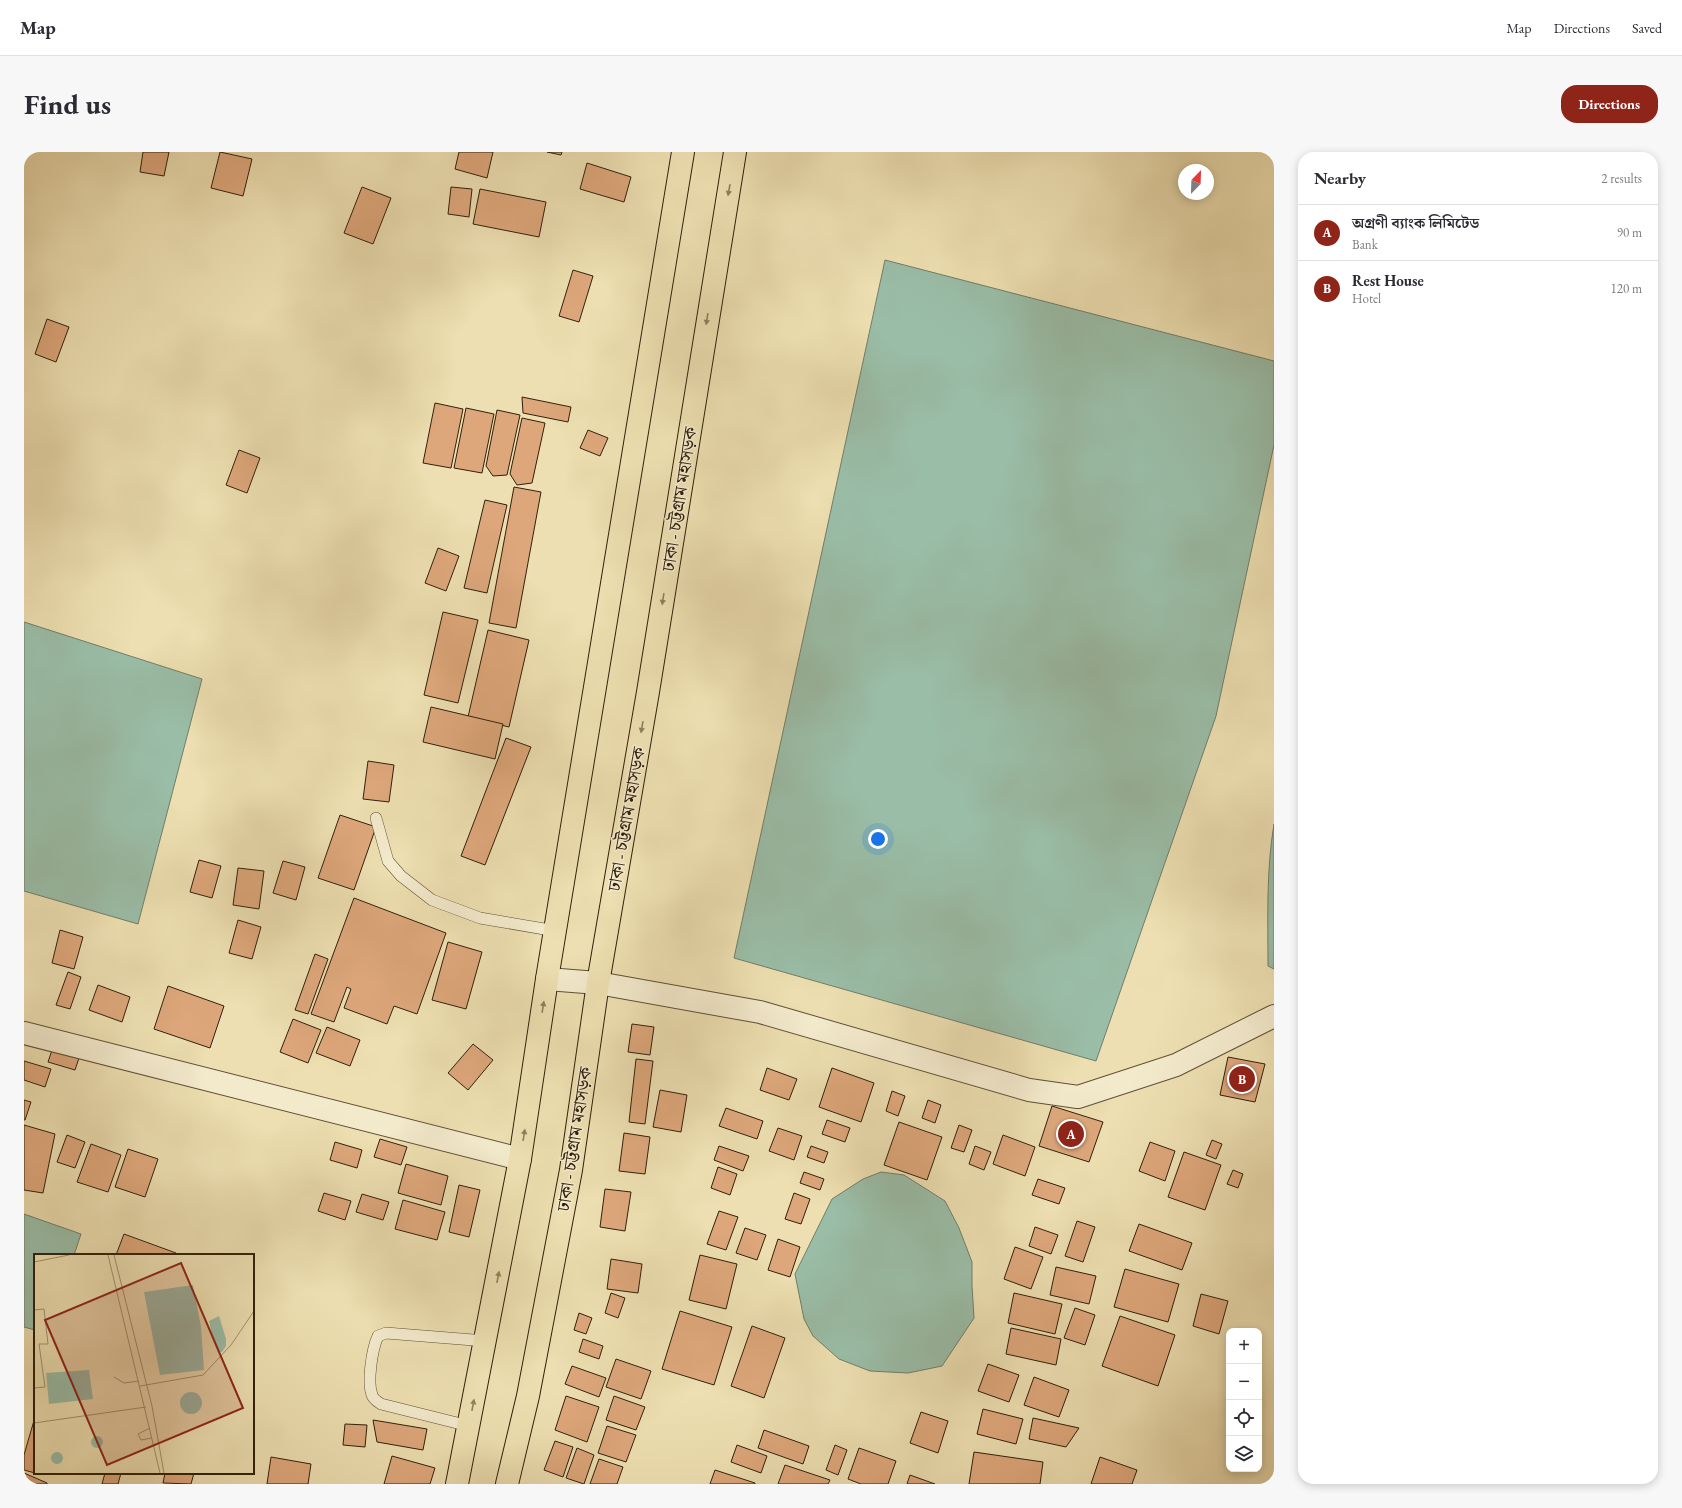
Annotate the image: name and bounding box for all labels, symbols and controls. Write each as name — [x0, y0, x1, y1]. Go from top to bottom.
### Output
text: Map — [20, 15, 56, 40]
text: Map — [1506, 19, 1532, 37]
text: Directions — [1554, 19, 1610, 37]
text: Saved — [1632, 19, 1662, 37]
button: Directions — [1561, 85, 1658, 123]
text: Find us — [24, 86, 111, 122]
north arrow — [1178, 164, 1214, 200]
text: Nearby — [1314, 167, 1366, 189]
text: 2 results — [1601, 170, 1642, 187]
one-way arrow — [726, 184, 732, 197]
text: অগ্রণী ব্যাংক লিমিটেড — [1352, 213, 1479, 232]
text: A — [1322, 224, 1332, 241]
text: 90 m — [1617, 224, 1642, 241]
text: Bank — [1352, 236, 1378, 253]
text: Rest House — [1352, 271, 1424, 290]
text: B — [1323, 280, 1331, 297]
text: 120 m — [1611, 280, 1642, 297]
text: Hotel — [1352, 290, 1381, 307]
one-way arrow — [704, 313, 710, 325]
street label: ঢাকা - চট্টগ্রাম মহাসড়ক — [656, 424, 702, 574]
one-way arrow — [660, 593, 666, 605]
one-way arrow — [639, 721, 645, 734]
street label: ঢাকা - চট্টগ্রাম মহাসড়ক — [602, 744, 650, 894]
your location — [868, 829, 888, 849]
one-way arrow — [540, 1001, 546, 1013]
street label: ঢাকা - চট্টগ্রাম মহাসড়ক — [551, 1064, 597, 1214]
pin: B — [1229, 1064, 1255, 1094]
pin: A — [1058, 1119, 1084, 1149]
one-way arrow — [521, 1129, 527, 1141]
inset map — [34, 1254, 254, 1474]
one-way arrow — [495, 1271, 501, 1283]
map controls — [1226, 1328, 1262, 1472]
button: + — [1226, 1328, 1262, 1364]
button: − — [1226, 1364, 1262, 1400]
one-way arrow — [470, 1398, 476, 1411]
button: locate — [1226, 1400, 1262, 1436]
button: layers — [1226, 1436, 1262, 1472]

